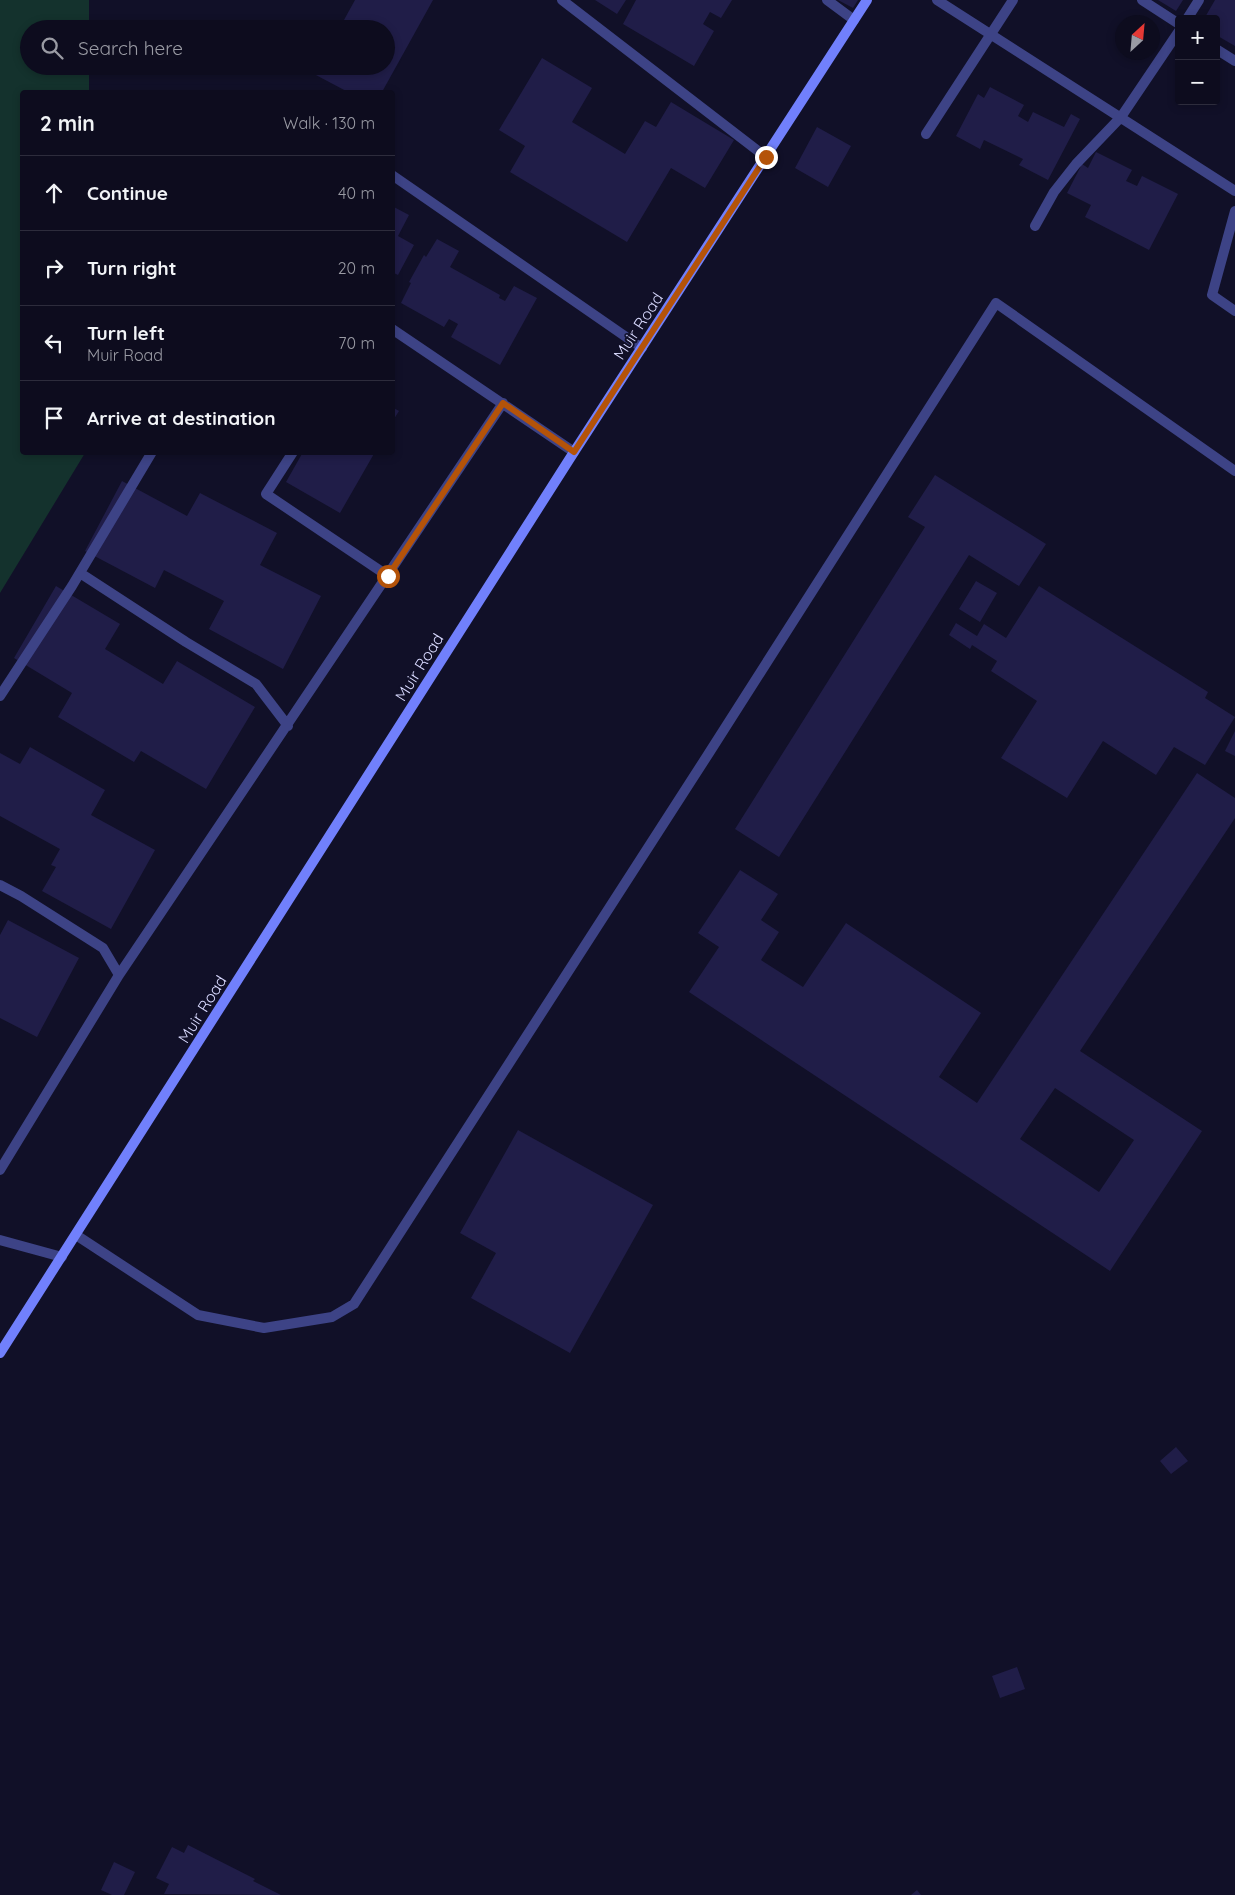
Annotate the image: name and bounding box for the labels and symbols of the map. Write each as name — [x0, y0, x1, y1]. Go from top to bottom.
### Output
north arrow — [1115, 15, 1160, 60]
route end — [755, 146, 778, 169]
street label: Muir Road — [609, 289, 667, 363]
route start — [377, 565, 400, 588]
street label: Muir Road — [390, 629, 448, 705]
street label: Muir Road — [173, 971, 231, 1047]

